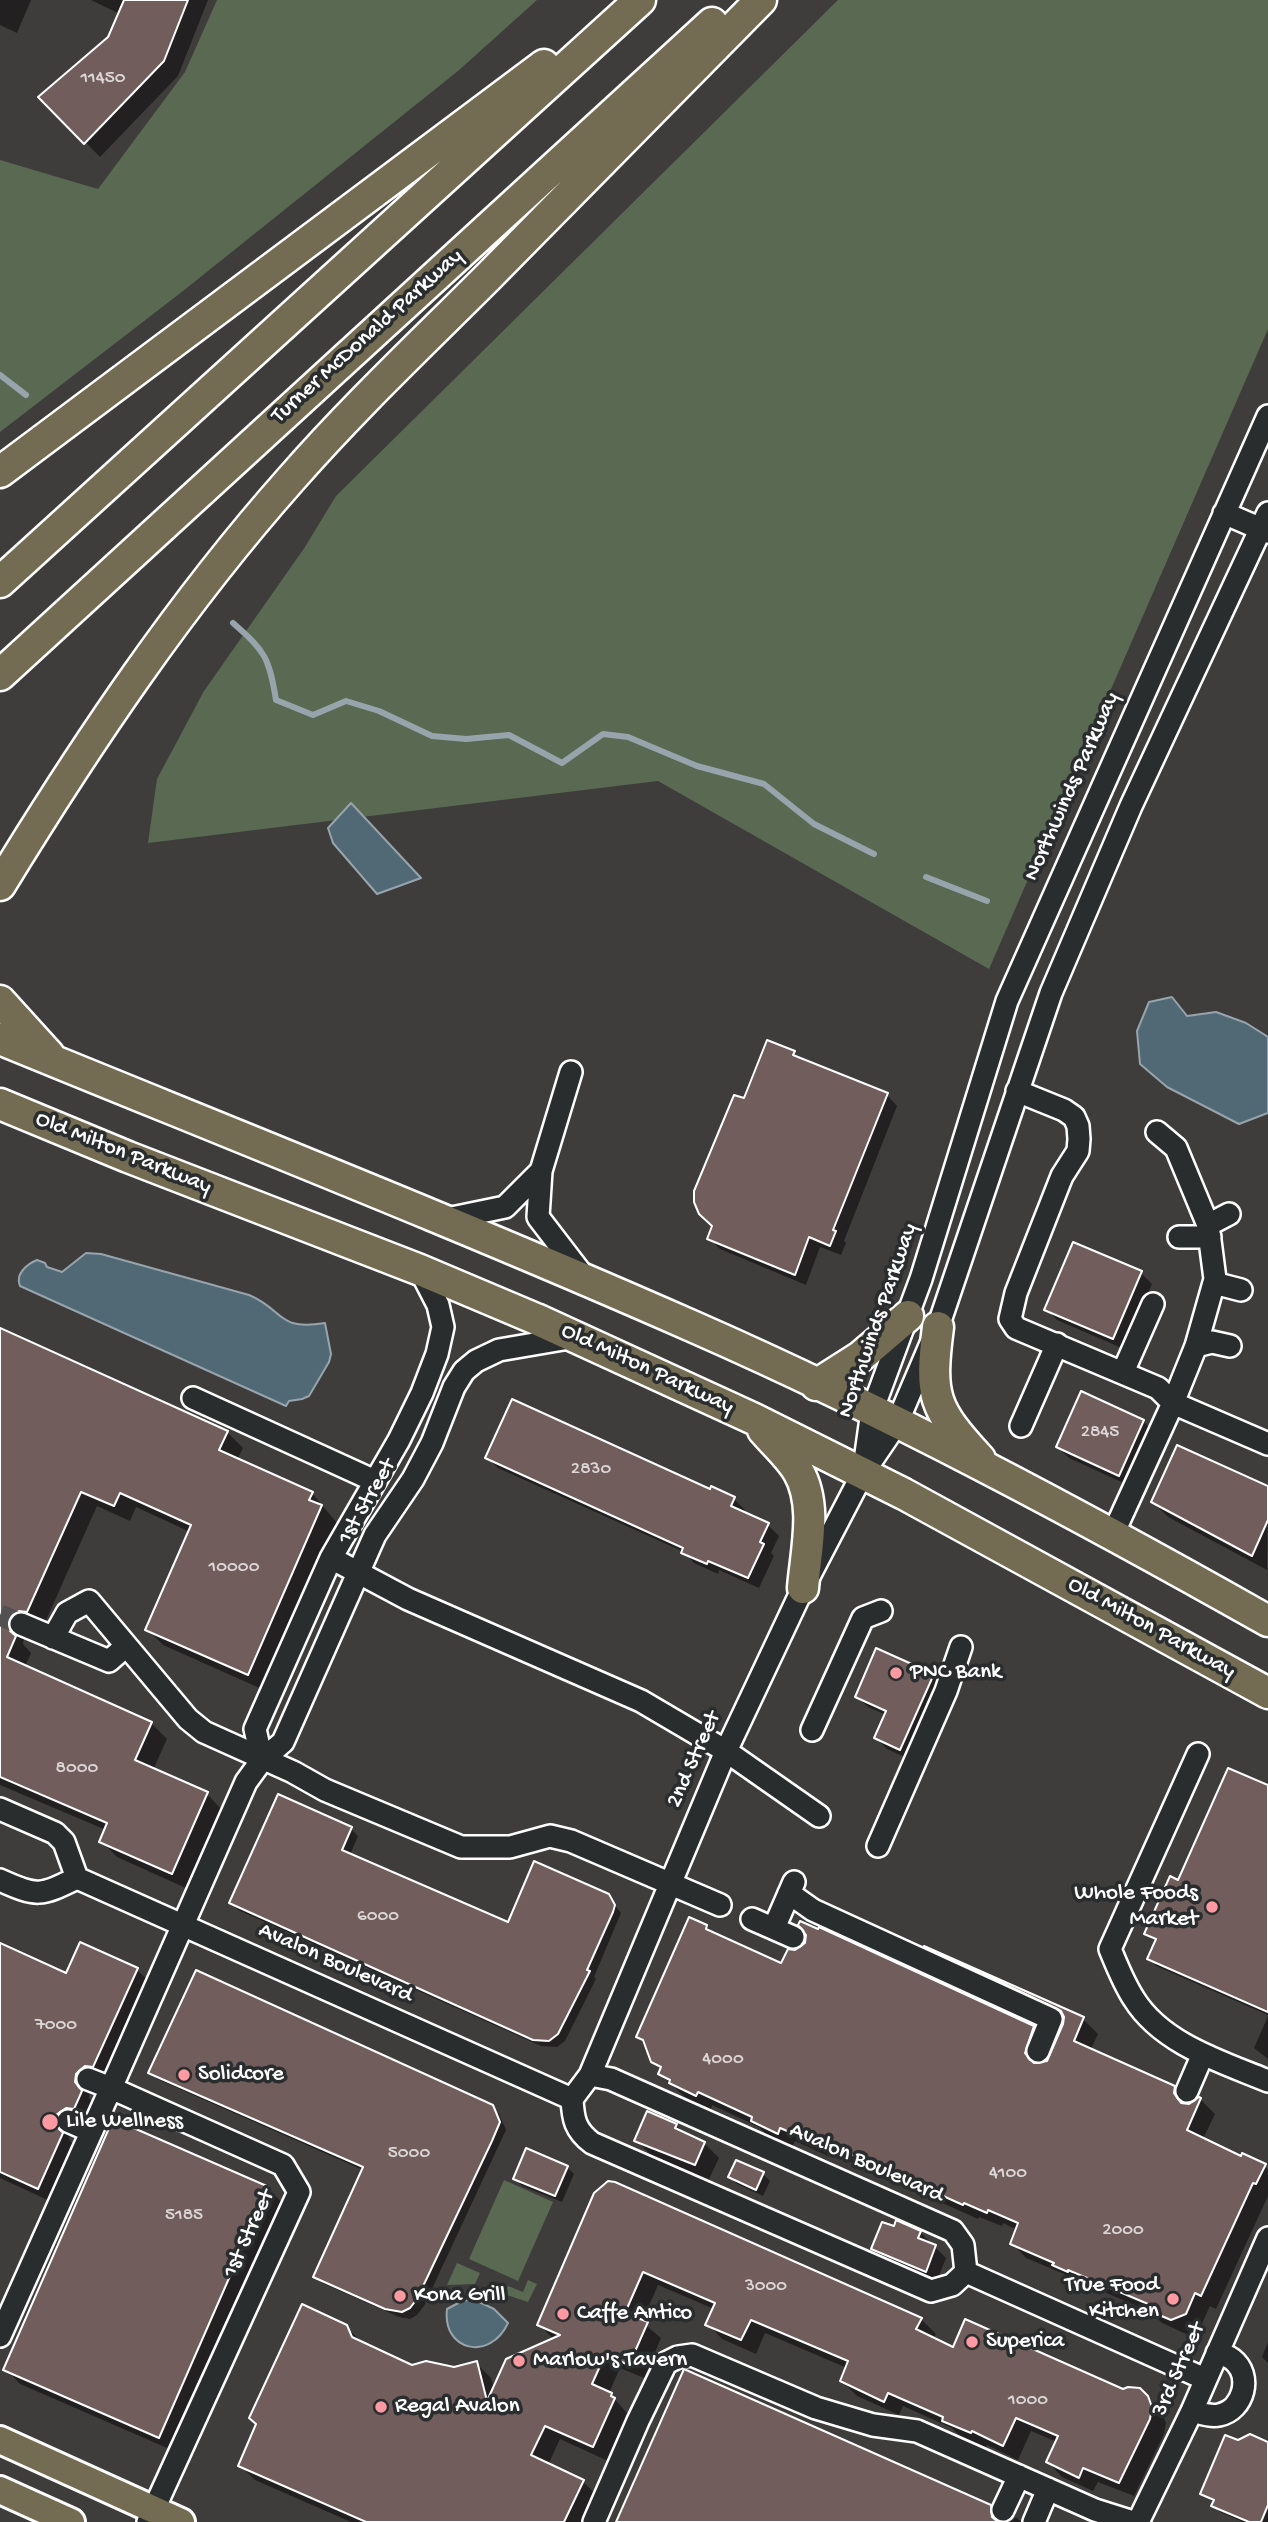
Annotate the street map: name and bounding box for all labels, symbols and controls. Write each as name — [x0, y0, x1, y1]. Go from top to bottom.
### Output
house number: 11450 — [80, 68, 126, 90]
street label: Turner McDonald Parkway — [266, 244, 470, 430]
street label: Northwinds Parkway — [1019, 688, 1127, 886]
street label: Old Milton Parkway — [31, 1106, 215, 1202]
street label: Northwinds Parkway — [833, 1220, 925, 1422]
street label: Old Milton Parkway — [556, 1318, 738, 1422]
house number: 2845 — [1081, 1422, 1119, 1444]
street label: 1st Street — [333, 1454, 403, 1550]
house number: 2830 — [571, 1459, 611, 1481]
house number: 10000 — [209, 1557, 259, 1579]
street label: Old Milton Parkway — [1062, 1572, 1240, 1686]
place label: PNC Bank — [910, 1659, 1001, 1687]
marker: PNC Bank — [888, 1665, 904, 1681]
street label: 2nd Street — [662, 1708, 728, 1812]
house number: 8000 — [56, 1758, 98, 1780]
place label: Whole Foods Market — [1074, 1880, 1198, 1934]
marker: Whole Foods Market — [1204, 1899, 1220, 1915]
house number: 6000 — [357, 1906, 399, 1928]
street label: Avalon Boulevard — [254, 1918, 416, 2010]
house number: 7000 — [35, 2015, 77, 2037]
house number: 4000 — [702, 2049, 744, 2071]
place label: Solidcore — [198, 2061, 284, 2089]
marker: Solidcore — [176, 2067, 192, 2083]
place label: Lile Wellness — [66, 2108, 183, 2136]
marker: Lile Wellness — [40, 2112, 60, 2132]
street label: Avalon Boulevard — [785, 2118, 947, 2210]
house number: 5000 — [388, 2143, 430, 2165]
house number: 4100 — [989, 2163, 1027, 2185]
street label: 1st Street — [218, 2186, 282, 2282]
house number: 5185 — [165, 2205, 203, 2227]
house number: 2000 — [1102, 2220, 1144, 2242]
place label: True Food Kitchen — [1065, 2272, 1159, 2326]
house number: 3000 — [745, 2276, 787, 2298]
place label: Kona Grill — [414, 2282, 506, 2310]
marker: Kona Grill — [392, 2288, 408, 2304]
marker: True Food Kitchen — [1165, 2291, 1181, 2307]
place label: Caffe Antico — [577, 2300, 692, 2328]
marker: Caffe Antico — [555, 2306, 571, 2322]
street label: 3rd Street — [1147, 2319, 1213, 2421]
place label: Superica — [986, 2328, 1064, 2356]
marker: Superica — [964, 2334, 980, 2350]
place label: Marlow's Tavern — [533, 2347, 687, 2375]
marker: Marlow's Tavern — [511, 2353, 527, 2369]
house number: 1000 — [1008, 2390, 1048, 2412]
place label: Regal Avalon — [395, 2393, 520, 2421]
marker: Regal Avalon — [373, 2399, 389, 2415]

